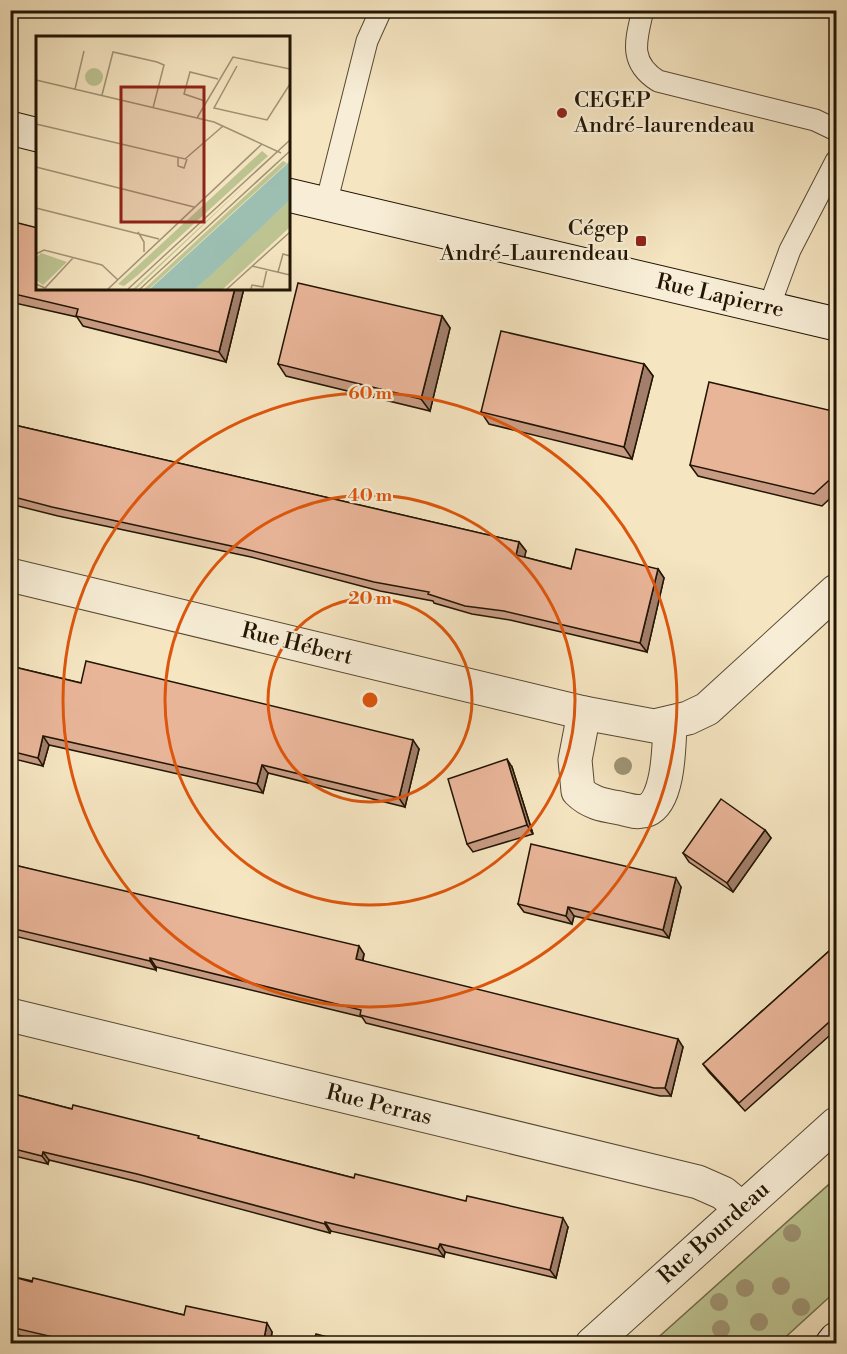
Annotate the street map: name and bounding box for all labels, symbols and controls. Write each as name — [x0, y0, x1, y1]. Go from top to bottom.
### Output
inset map — [36, 36, 290, 290]
place label: CEGEP André-laurendeau — [573, 87, 755, 139]
marker: CEGEP André-laurendeau — [555, 106, 569, 120]
place label: Cégep André-Laurendeau — [439, 215, 629, 267]
marker: Cégep André-Laurendeau — [634, 234, 648, 248]
street label: Rue Lapierre — [653, 268, 787, 324]
text: 60 m — [348, 382, 392, 405]
text: 40 m — [348, 484, 393, 507]
text: 20 m — [348, 587, 392, 610]
street label: Rue Hébert — [239, 617, 356, 671]
centre of rings — [360, 690, 380, 710]
street label: Rue Perras — [323, 1079, 435, 1131]
street label: Rue Bourdeau — [653, 1176, 776, 1290]

